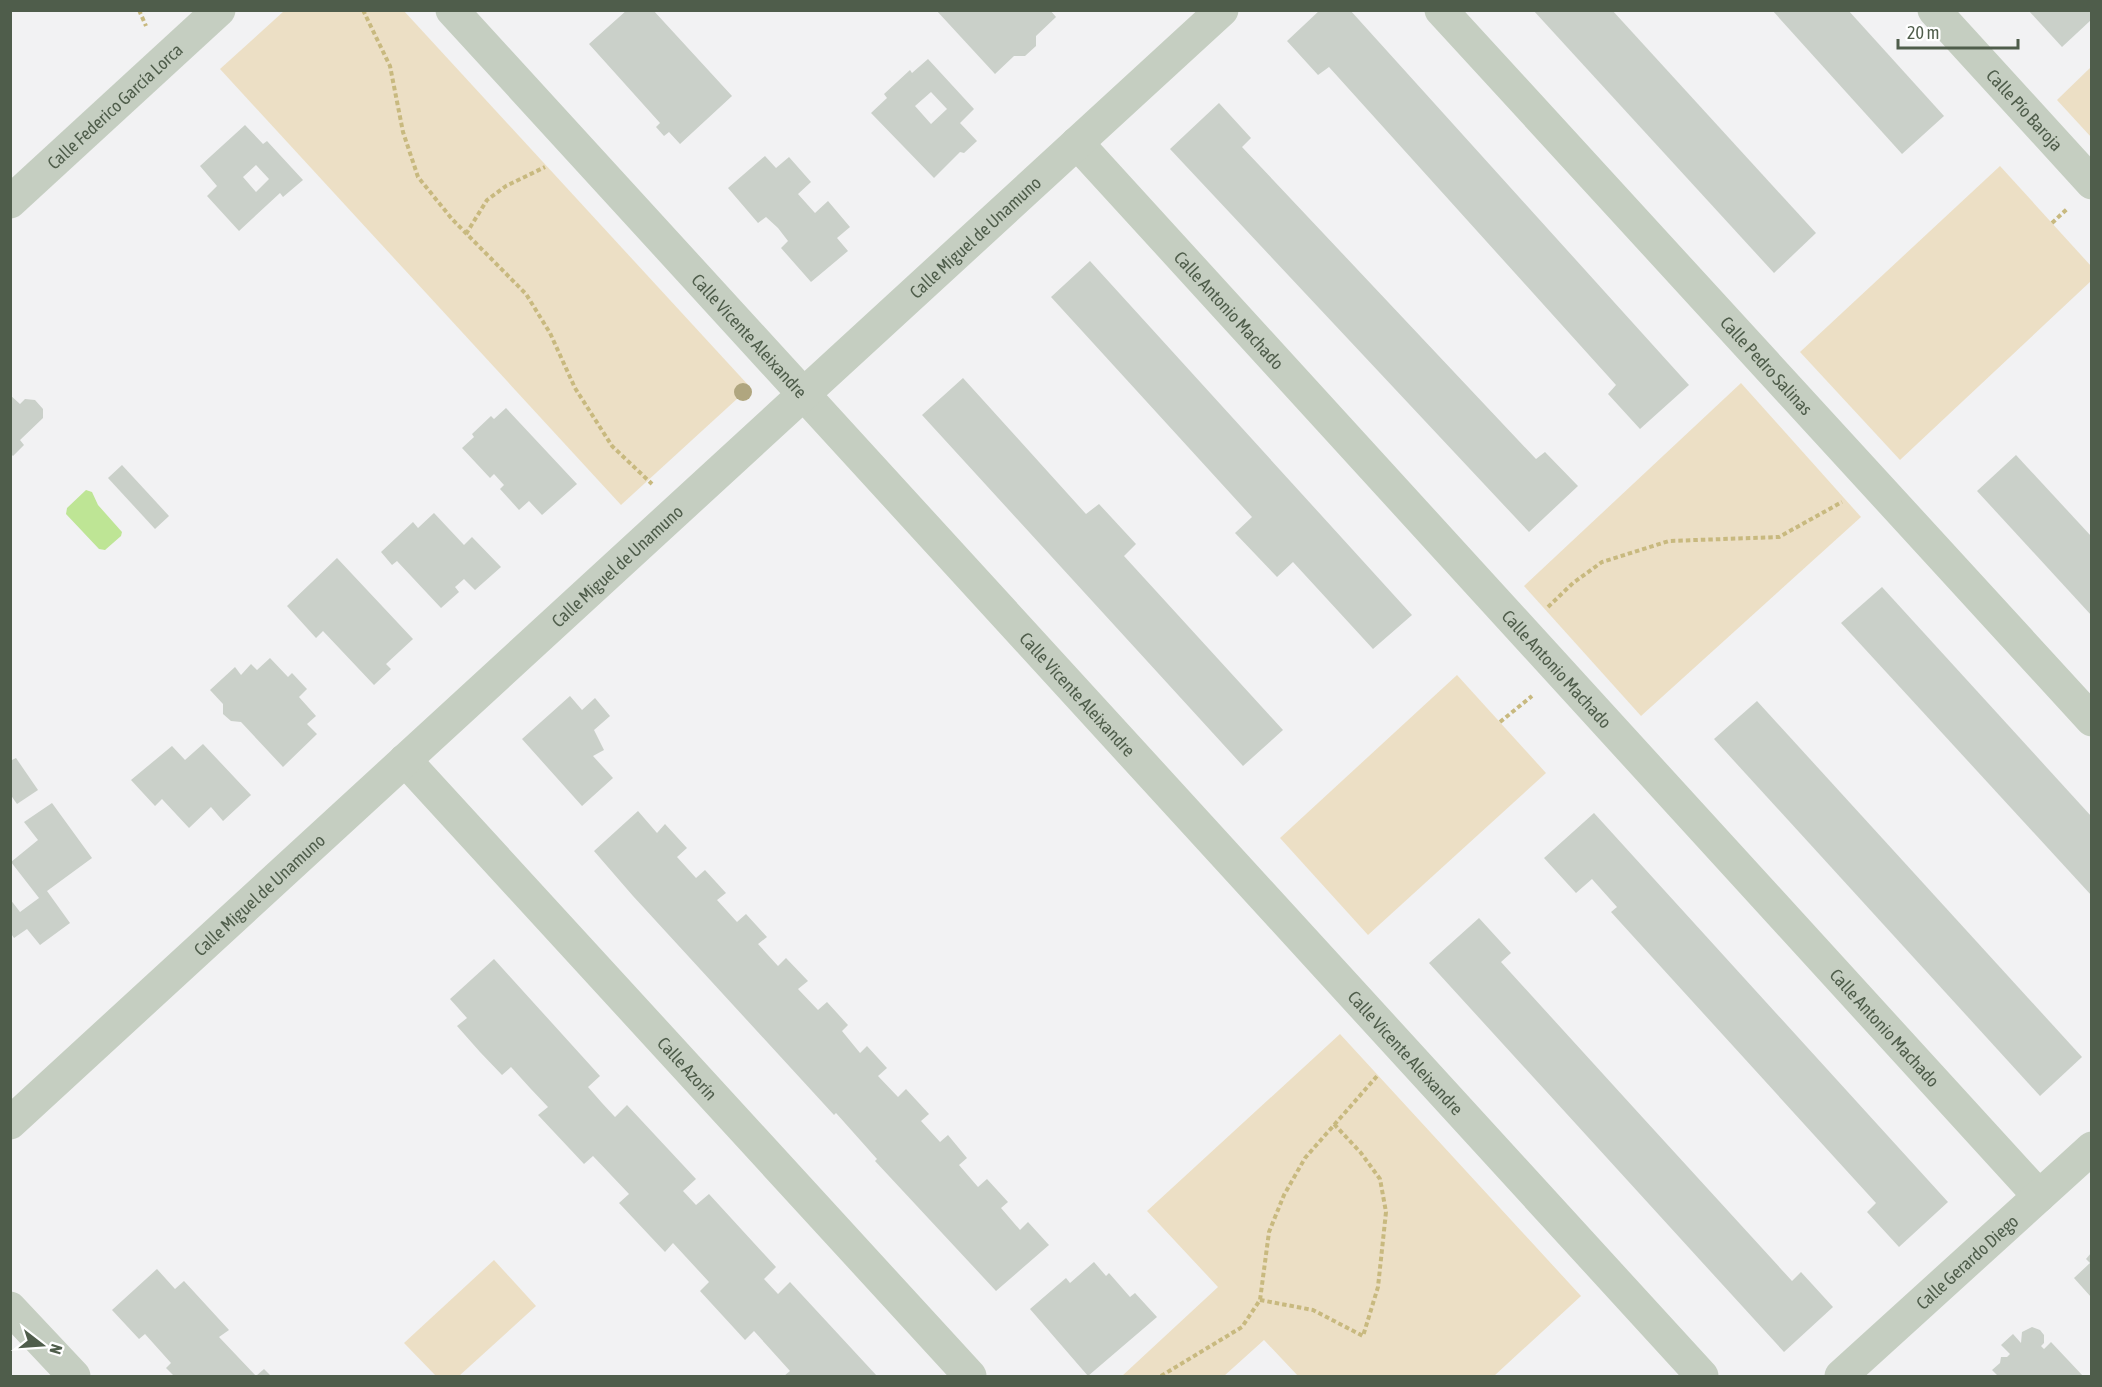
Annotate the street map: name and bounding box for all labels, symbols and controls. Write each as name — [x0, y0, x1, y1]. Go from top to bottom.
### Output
scale bar — [1898, 12, 2018, 50]
text: 20 m — [1907, 22, 1939, 43]
street label: Calle Federico García Lorca — [43, 39, 186, 173]
street label: Calle Pío Baroja — [1982, 64, 2068, 155]
street label: Calle Miguel de Unamuno — [905, 172, 1045, 302]
street label: Calle Antonio Machado — [1170, 246, 1289, 373]
street label: Calle Vicente Aleixandre — [688, 269, 812, 402]
street label: Calle Pedro Salinas — [1716, 312, 1817, 419]
street label: Calle Miguel de Unamuno — [547, 500, 687, 631]
street label: Calle Antonio Machado — [1498, 605, 1616, 732]
street label: Calle Vicente Aleixandre — [1016, 627, 1140, 760]
street label: Calle Miguel de Unamuno — [189, 829, 329, 960]
street label: Calle Antonio Machado — [1826, 964, 1944, 1091]
street label: Calle Vicente Aleixandre — [1344, 986, 1468, 1119]
street label: Calle Azorín — [653, 1032, 722, 1104]
street label: Calle Gerardo Diego — [1911, 1210, 2022, 1313]
north arrow — [12, 1315, 72, 1375]
text: N — [46, 1342, 66, 1357]

